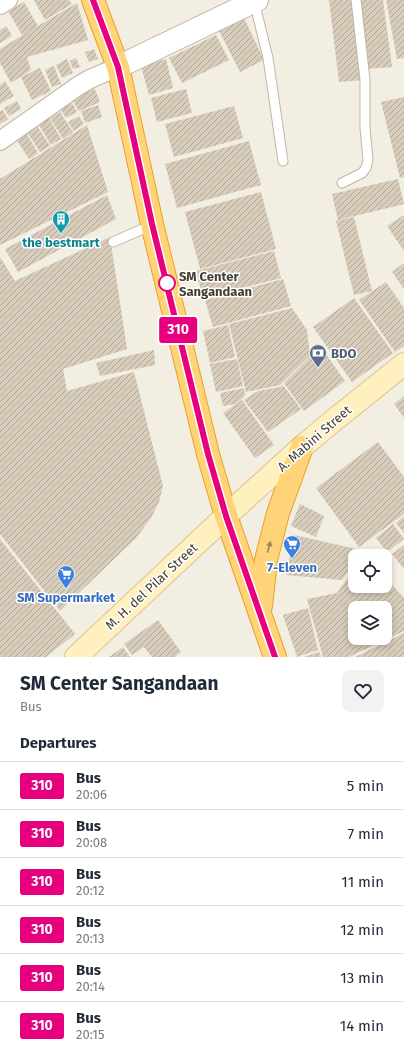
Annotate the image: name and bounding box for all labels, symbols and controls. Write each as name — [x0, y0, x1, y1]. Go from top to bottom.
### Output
building icon: the bestmart — [51, 209, 71, 234]
place label: the bestmart — [22, 235, 101, 250]
place label: SM Center Sangandaan — [179, 269, 252, 299]
marker: SM Center Sangandaan — [158, 274, 176, 292]
line badge: 310 — [155, 317, 201, 343]
text: 310 — [167, 321, 189, 338]
bank icon: BDO — [308, 343, 328, 368]
place label: BDO — [331, 346, 356, 361]
street label: A. Mabini Street — [274, 402, 354, 474]
supermarket icon: 7-Eleven — [282, 534, 302, 559]
street label: M. H. del Pilar Street — [102, 540, 201, 633]
one-way arrow — [266, 541, 272, 553]
map controls — [348, 549, 392, 645]
button: locate — [348, 549, 392, 593]
place label: 7-Eleven — [267, 560, 317, 575]
supermarket icon: SM Supermarket — [56, 564, 76, 589]
place label: SM Supermarket — [17, 590, 116, 605]
button: layers — [348, 601, 392, 645]
button: heart — [342, 670, 384, 712]
text: SM Center Sangandaan — [20, 672, 218, 695]
text: Bus — [20, 699, 42, 714]
text: Departures — [20, 734, 97, 752]
text: Bus — [76, 769, 101, 787]
text: 310 — [31, 777, 53, 794]
text: 5 min — [347, 777, 384, 795]
text: 20:06 — [76, 787, 107, 802]
text: Bus — [76, 817, 101, 835]
text: 310 — [31, 825, 53, 842]
text: 7 min — [347, 825, 384, 843]
text: 20:08 — [76, 835, 107, 850]
text: Bus — [76, 865, 101, 883]
text: 310 — [31, 873, 53, 890]
text: 11 min — [341, 873, 384, 891]
text: 20:12 — [76, 883, 104, 898]
text: Bus — [76, 913, 101, 931]
text: 310 — [31, 921, 53, 938]
text: 12 min — [340, 921, 384, 939]
text: 20:13 — [76, 931, 104, 946]
text: Bus — [76, 961, 101, 979]
text: 310 — [31, 969, 53, 986]
text: 13 min — [340, 969, 384, 987]
text: 20:14 — [76, 979, 105, 994]
text: Bus — [76, 1009, 101, 1027]
text: 310 — [31, 1017, 53, 1034]
text: 14 min — [340, 1017, 384, 1035]
text: 20:15 — [76, 1027, 104, 1042]

